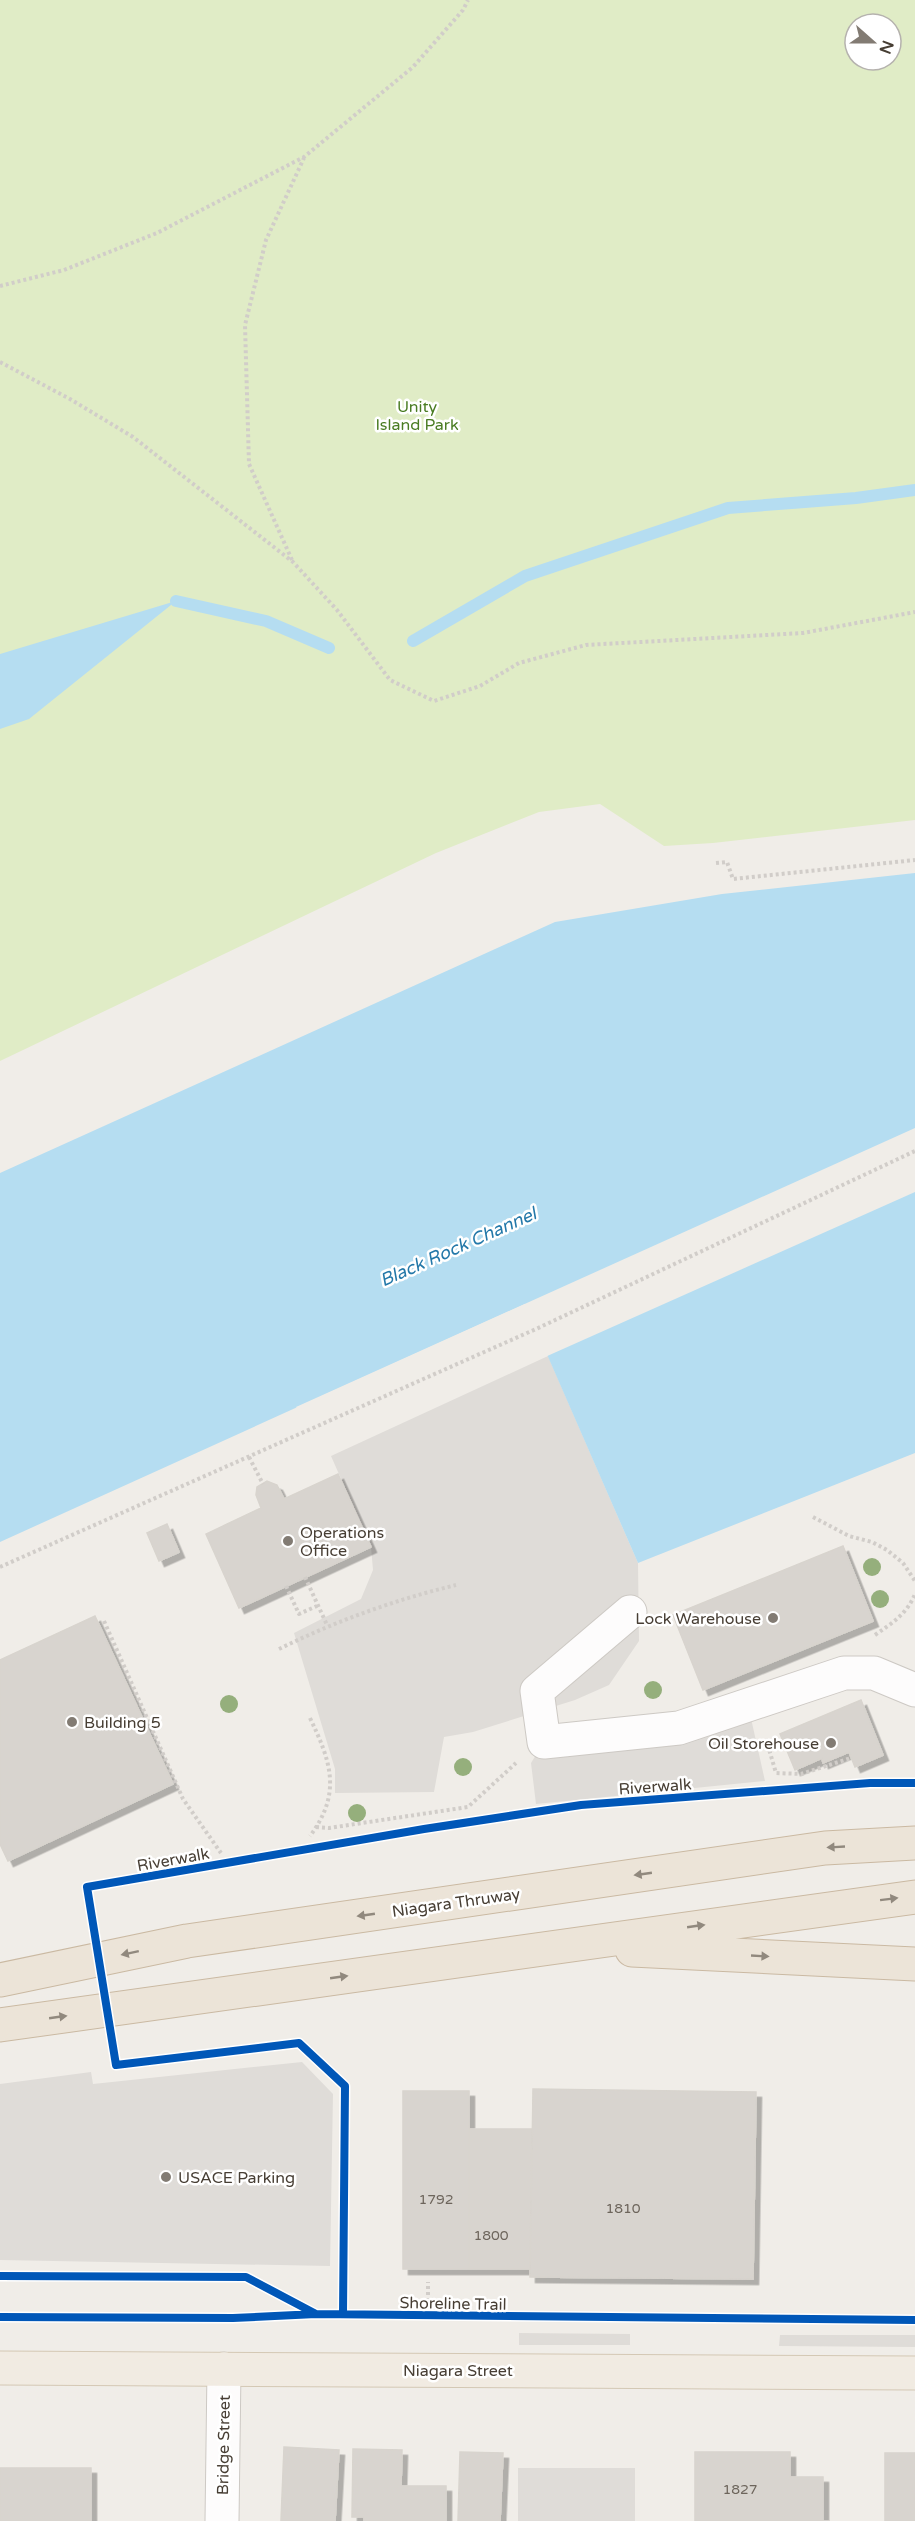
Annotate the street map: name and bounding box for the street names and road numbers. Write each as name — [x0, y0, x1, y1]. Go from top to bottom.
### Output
street label: Riverwalk — [618, 1774, 693, 1800]
street label: Riverwalk — [135, 1844, 211, 1876]
street label: Niagara Thruway — [391, 1884, 522, 1922]
street label: Shoreline Trail — [399, 2293, 507, 2315]
street label: Niagara Street — [403, 2361, 513, 2381]
street label: Bridge Street — [213, 2395, 235, 2495]

